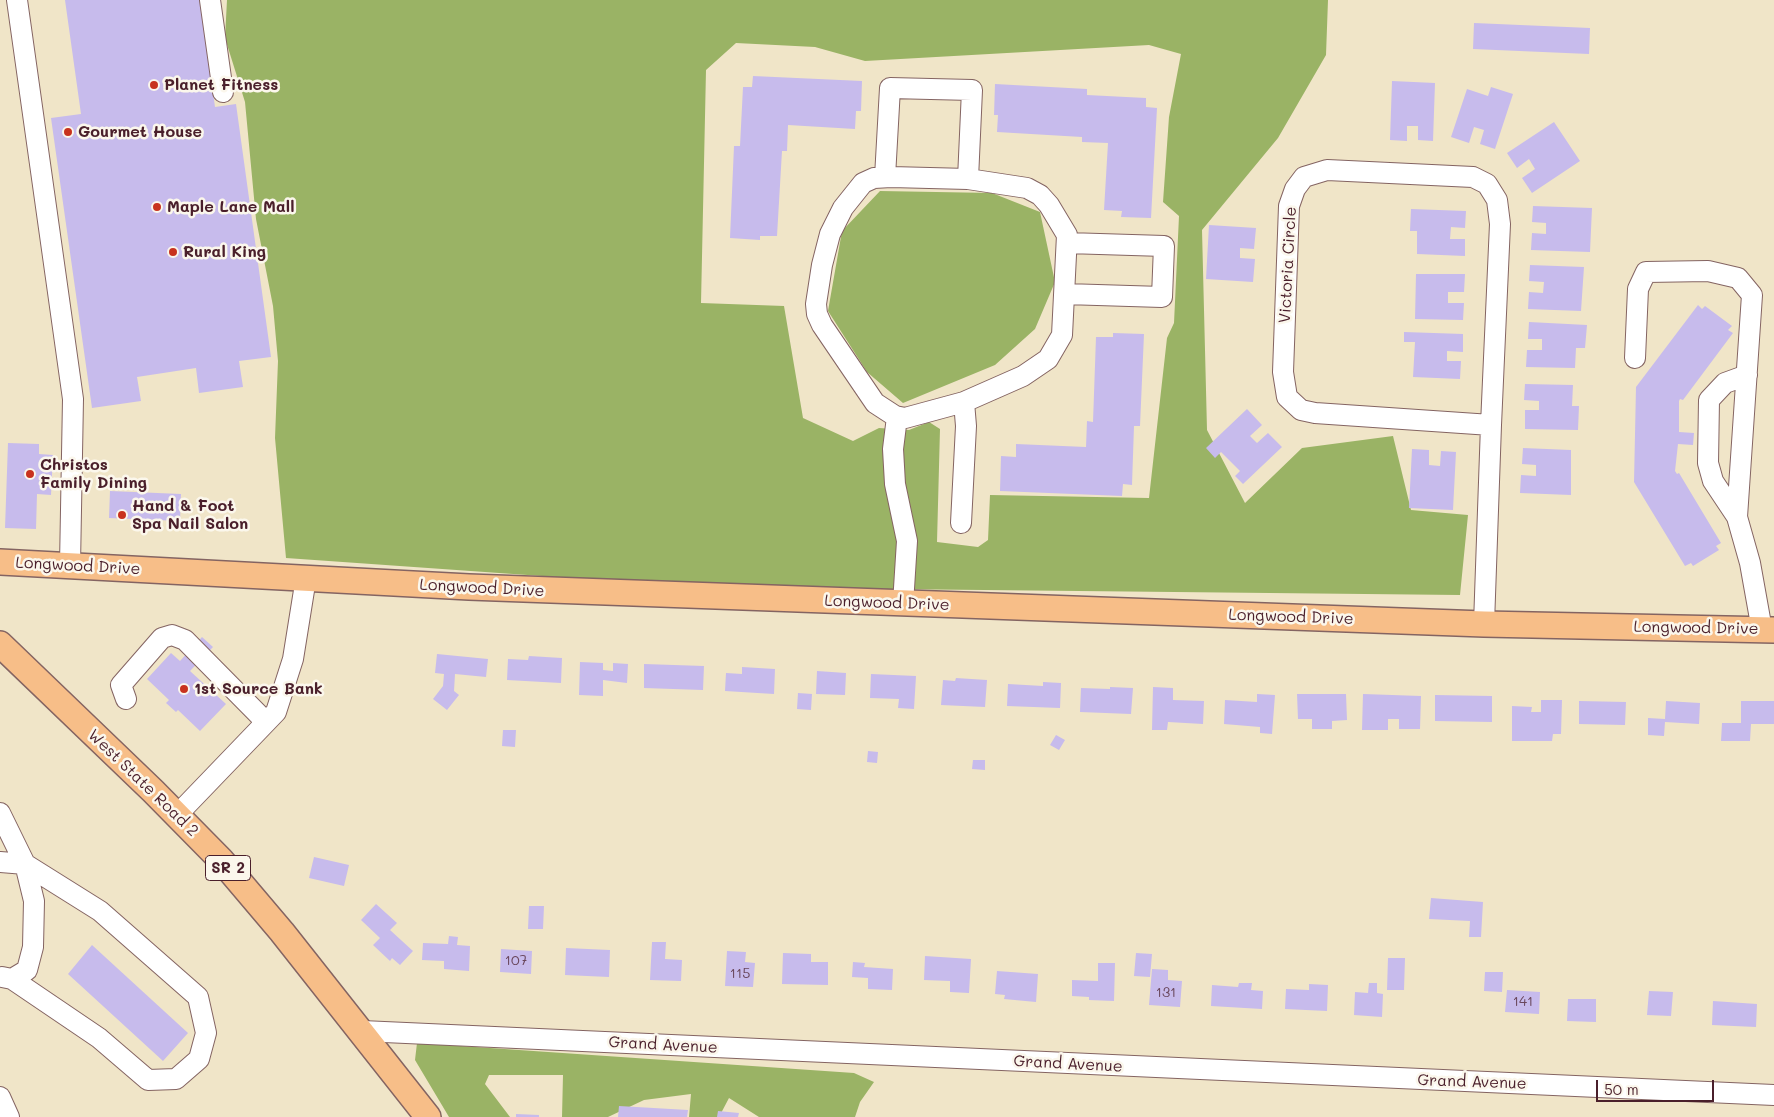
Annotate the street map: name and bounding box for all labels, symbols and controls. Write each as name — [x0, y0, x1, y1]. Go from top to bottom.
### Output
place label: Planet Fitness — [164, 75, 278, 95]
marker: Planet Fitness — [148, 79, 160, 91]
place label: Gourmet House — [78, 122, 202, 142]
marker: Gourmet House — [62, 126, 74, 138]
place label: Maple Lane Mall — [167, 197, 294, 217]
marker: Maple Lane Mall — [151, 201, 163, 213]
street label: Victoria Circle — [1275, 206, 1301, 324]
place label: Rural King — [183, 242, 266, 262]
marker: Rural King — [167, 246, 179, 258]
place label: Christos Family Dining — [40, 455, 147, 493]
marker: Christos Family Dining — [24, 468, 36, 480]
place label: Hand & Foot Spa Nail Salon — [132, 496, 248, 534]
marker: Hand & Foot Spa Nail Salon — [116, 509, 128, 521]
street label: Longwood Drive — [15, 553, 141, 579]
street label: Longwood Drive — [419, 575, 545, 601]
street label: Longwood Drive — [824, 591, 950, 615]
street label: Longwood Drive — [1228, 605, 1354, 629]
street label: Longwood Drive — [1633, 617, 1759, 639]
place label: 1st Source Bank — [194, 679, 323, 699]
marker: 1st Source Bank — [178, 683, 190, 695]
street label: West State Road 2 — [84, 725, 202, 841]
road number: SR 2 — [206, 856, 250, 880]
house number: 107 — [505, 953, 527, 969]
house number: 115 — [730, 966, 750, 982]
house number: 131 — [1156, 985, 1176, 1001]
house number: 141 — [1513, 994, 1533, 1010]
street label: Grand Avenue — [608, 1033, 718, 1057]
street label: Grand Avenue — [1013, 1052, 1123, 1076]
street label: Grand Avenue — [1417, 1070, 1527, 1094]
scale bar — [1599, 1070, 1716, 1102]
text: 50 m — [1604, 1079, 1639, 1099]

